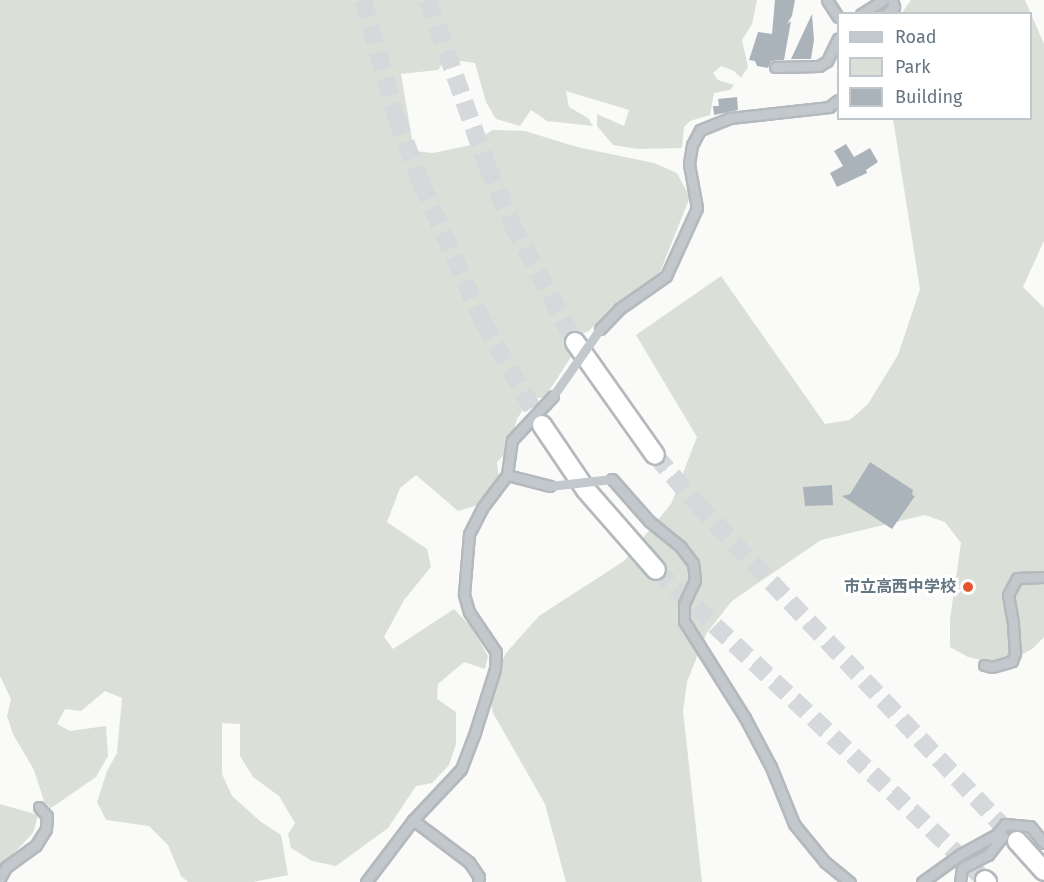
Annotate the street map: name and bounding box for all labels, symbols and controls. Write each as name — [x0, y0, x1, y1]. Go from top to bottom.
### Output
legend — [837, 12, 1032, 120]
text: Road — [895, 26, 937, 48]
text: Park — [895, 56, 930, 78]
text: Building — [895, 86, 962, 108]
place label: 市立高西中学校 — [844, 577, 956, 597]
marker: 市立高西中学校 — [961, 580, 975, 594]

